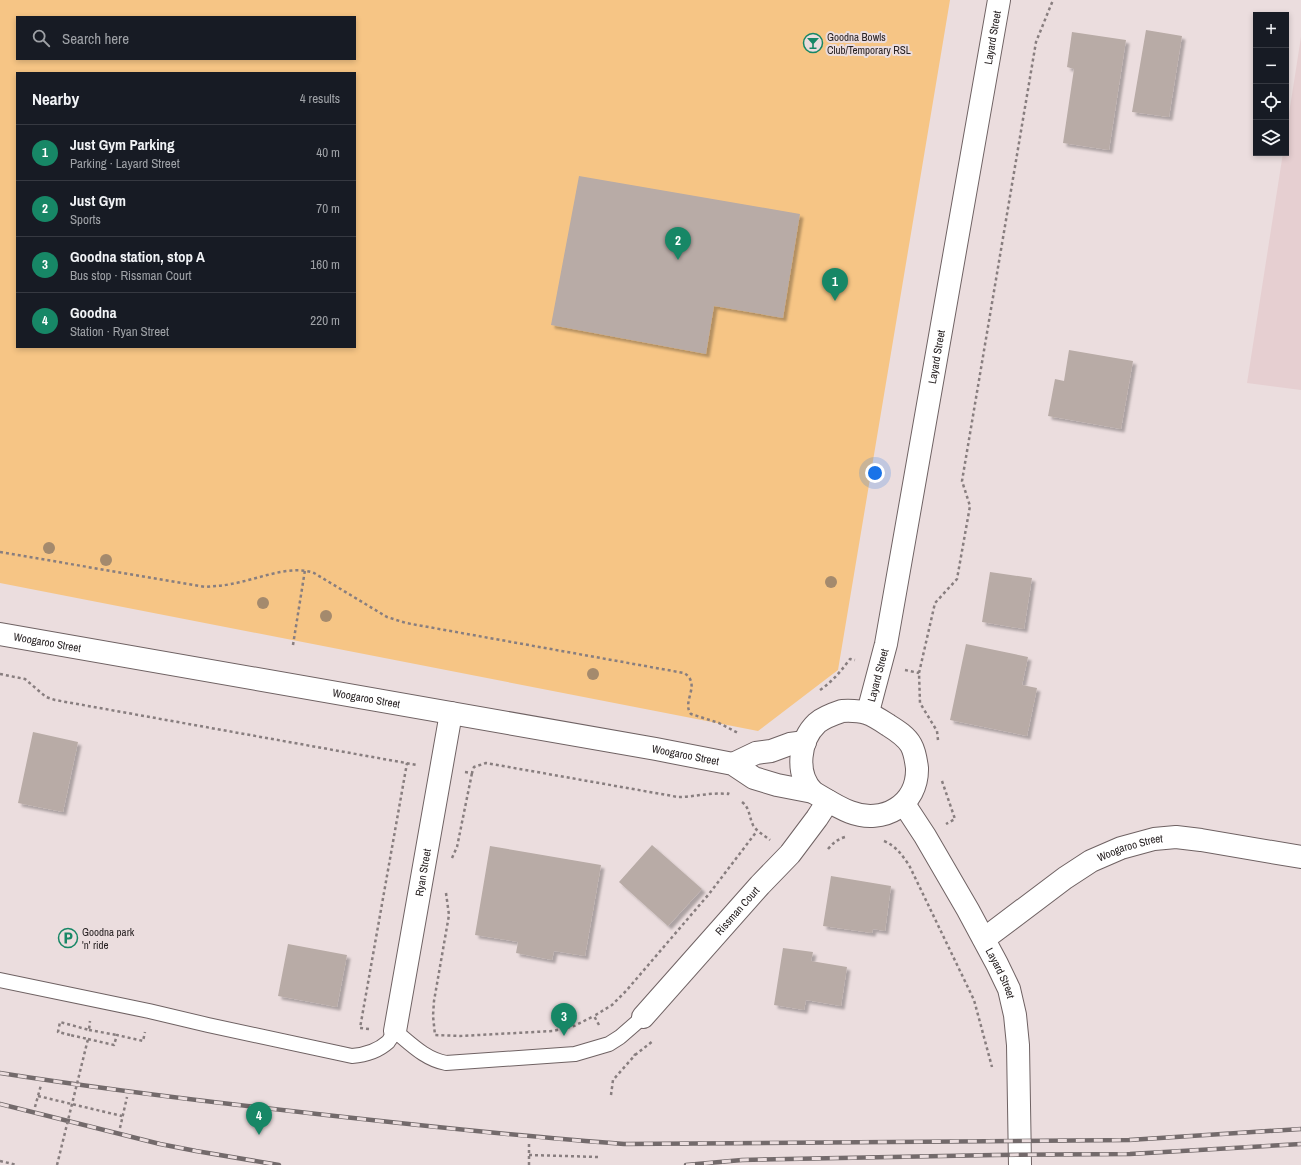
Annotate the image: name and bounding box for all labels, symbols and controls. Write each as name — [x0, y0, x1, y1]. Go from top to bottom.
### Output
street label: Layard Street — [981, 9, 1004, 66]
map controls — [1253, 12, 1289, 156]
button: + — [1253, 12, 1289, 48]
search box — [16, 16, 356, 60]
icon: search — [30, 27, 52, 49]
text: Search here — [62, 28, 129, 49]
place label: Goodna Bowls Club/Temporary RSL — [827, 30, 911, 57]
bar icon: Goodna Bowls Club/Temporary RSL — [802, 32, 824, 54]
button: − — [1253, 48, 1289, 84]
button: locate — [1253, 84, 1289, 120]
text: Nearby — [32, 87, 79, 110]
text: 4 results — [300, 90, 340, 107]
button: layers — [1253, 120, 1289, 156]
text: Just Gym Parking — [70, 134, 175, 155]
text: 1 — [42, 144, 48, 161]
text: 40 m — [316, 144, 340, 161]
text: Parking · Layard Street — [70, 155, 180, 172]
text: Just Gym — [70, 190, 126, 211]
text: 2 — [42, 200, 48, 217]
text: 70 m — [316, 200, 340, 217]
text: Sports — [70, 211, 101, 228]
pin: 2 — [665, 227, 691, 260]
text: Goodna station, stop A — [70, 246, 205, 267]
text: 3 — [42, 256, 48, 273]
text: 160 m — [310, 256, 340, 273]
text: Bus stop · Rissman Court — [70, 267, 191, 284]
pin: 1 — [822, 268, 848, 301]
text: Goodna — [70, 302, 116, 323]
text: 4 — [42, 312, 48, 329]
text: 220 m — [310, 312, 340, 329]
text: Station · Ryan Street — [70, 323, 169, 340]
street label: Layard Street — [925, 328, 948, 385]
your location — [865, 463, 885, 483]
street label: Woogaroo Street — [12, 630, 83, 655]
street label: Layard Street — [864, 647, 892, 703]
street label: Woogaroo Street — [332, 685, 402, 711]
street label: Woogaroo Street — [651, 741, 721, 768]
street label: Woogaroo Street — [1095, 831, 1164, 864]
street label: Ryan Street — [412, 847, 434, 897]
street label: Rissman Court — [712, 883, 763, 938]
place label: Goodna park 'n' ride — [82, 925, 135, 952]
parking icon: Goodna park 'n' ride — [57, 927, 79, 949]
street label: Layard Street — [983, 945, 1018, 1000]
pin: 3 — [551, 1003, 577, 1036]
pin: 4 — [246, 1102, 272, 1135]

